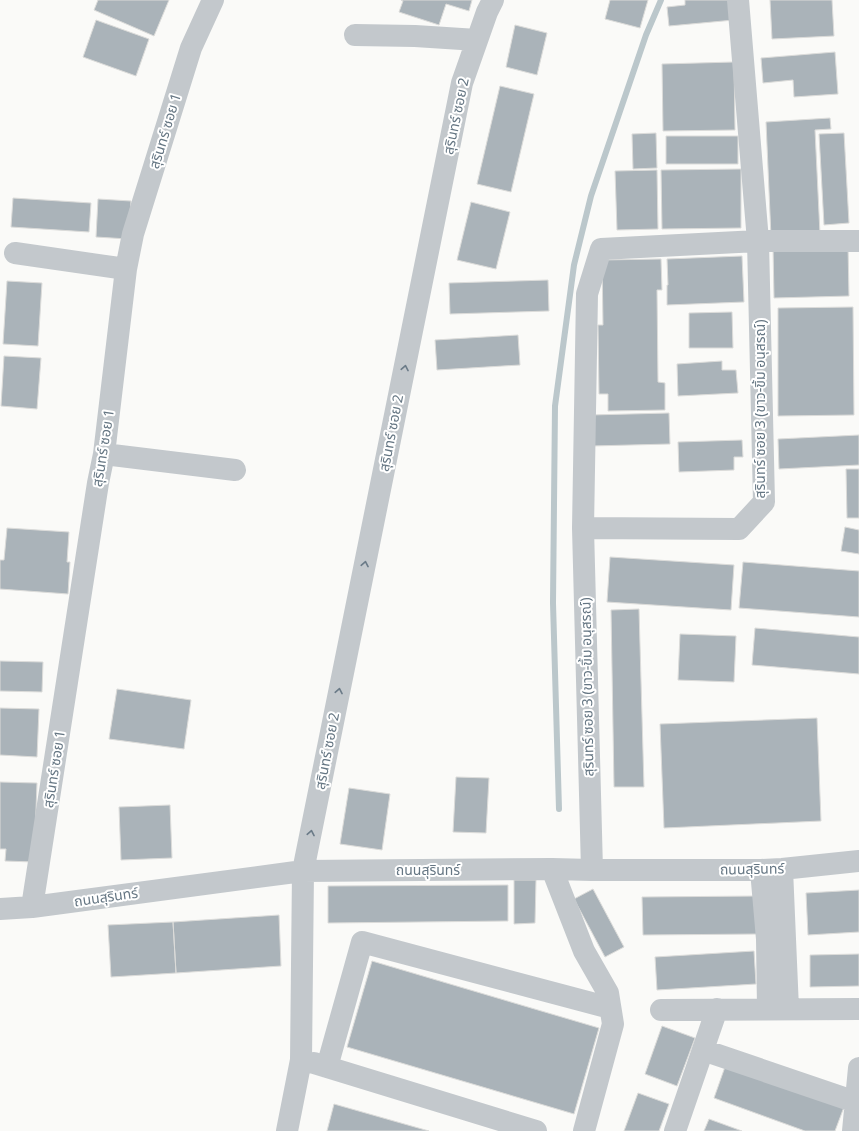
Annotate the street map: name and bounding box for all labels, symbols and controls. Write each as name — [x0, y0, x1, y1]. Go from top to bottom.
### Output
street label: สุรินทร์ ซอย 2 — [438, 76, 473, 156]
street label: สุรินทร์ ซอย 1 — [144, 91, 185, 171]
street label: สุรินทร์ ซอย 3 (ขาว-ขิ้ม อนุสรณ์) — [750, 319, 769, 499]
one-way arrow — [400, 365, 408, 371]
street label: สุรินทร์ ซอย 2 — [374, 393, 407, 473]
street label: สุรินทร์ ซอย 1 — [87, 408, 118, 488]
one-way arrow — [360, 561, 369, 567]
street label: สุรินทร์ ซอย 3 (ขาว-ขิ้ม อนุสรณ์) — [575, 597, 598, 777]
one-way arrow — [335, 688, 343, 695]
street label: สุรินทร์ ซอย 2 — [310, 711, 343, 791]
street label: สุรินทร์ ซอย 1 — [38, 729, 69, 809]
one-way arrow — [306, 829, 314, 836]
street label: ถนนสุรินทร์ — [720, 858, 785, 879]
street label: ถนนสุรินทร์ — [396, 860, 461, 879]
street label: ถนนสุรินทร์ — [73, 883, 140, 910]

